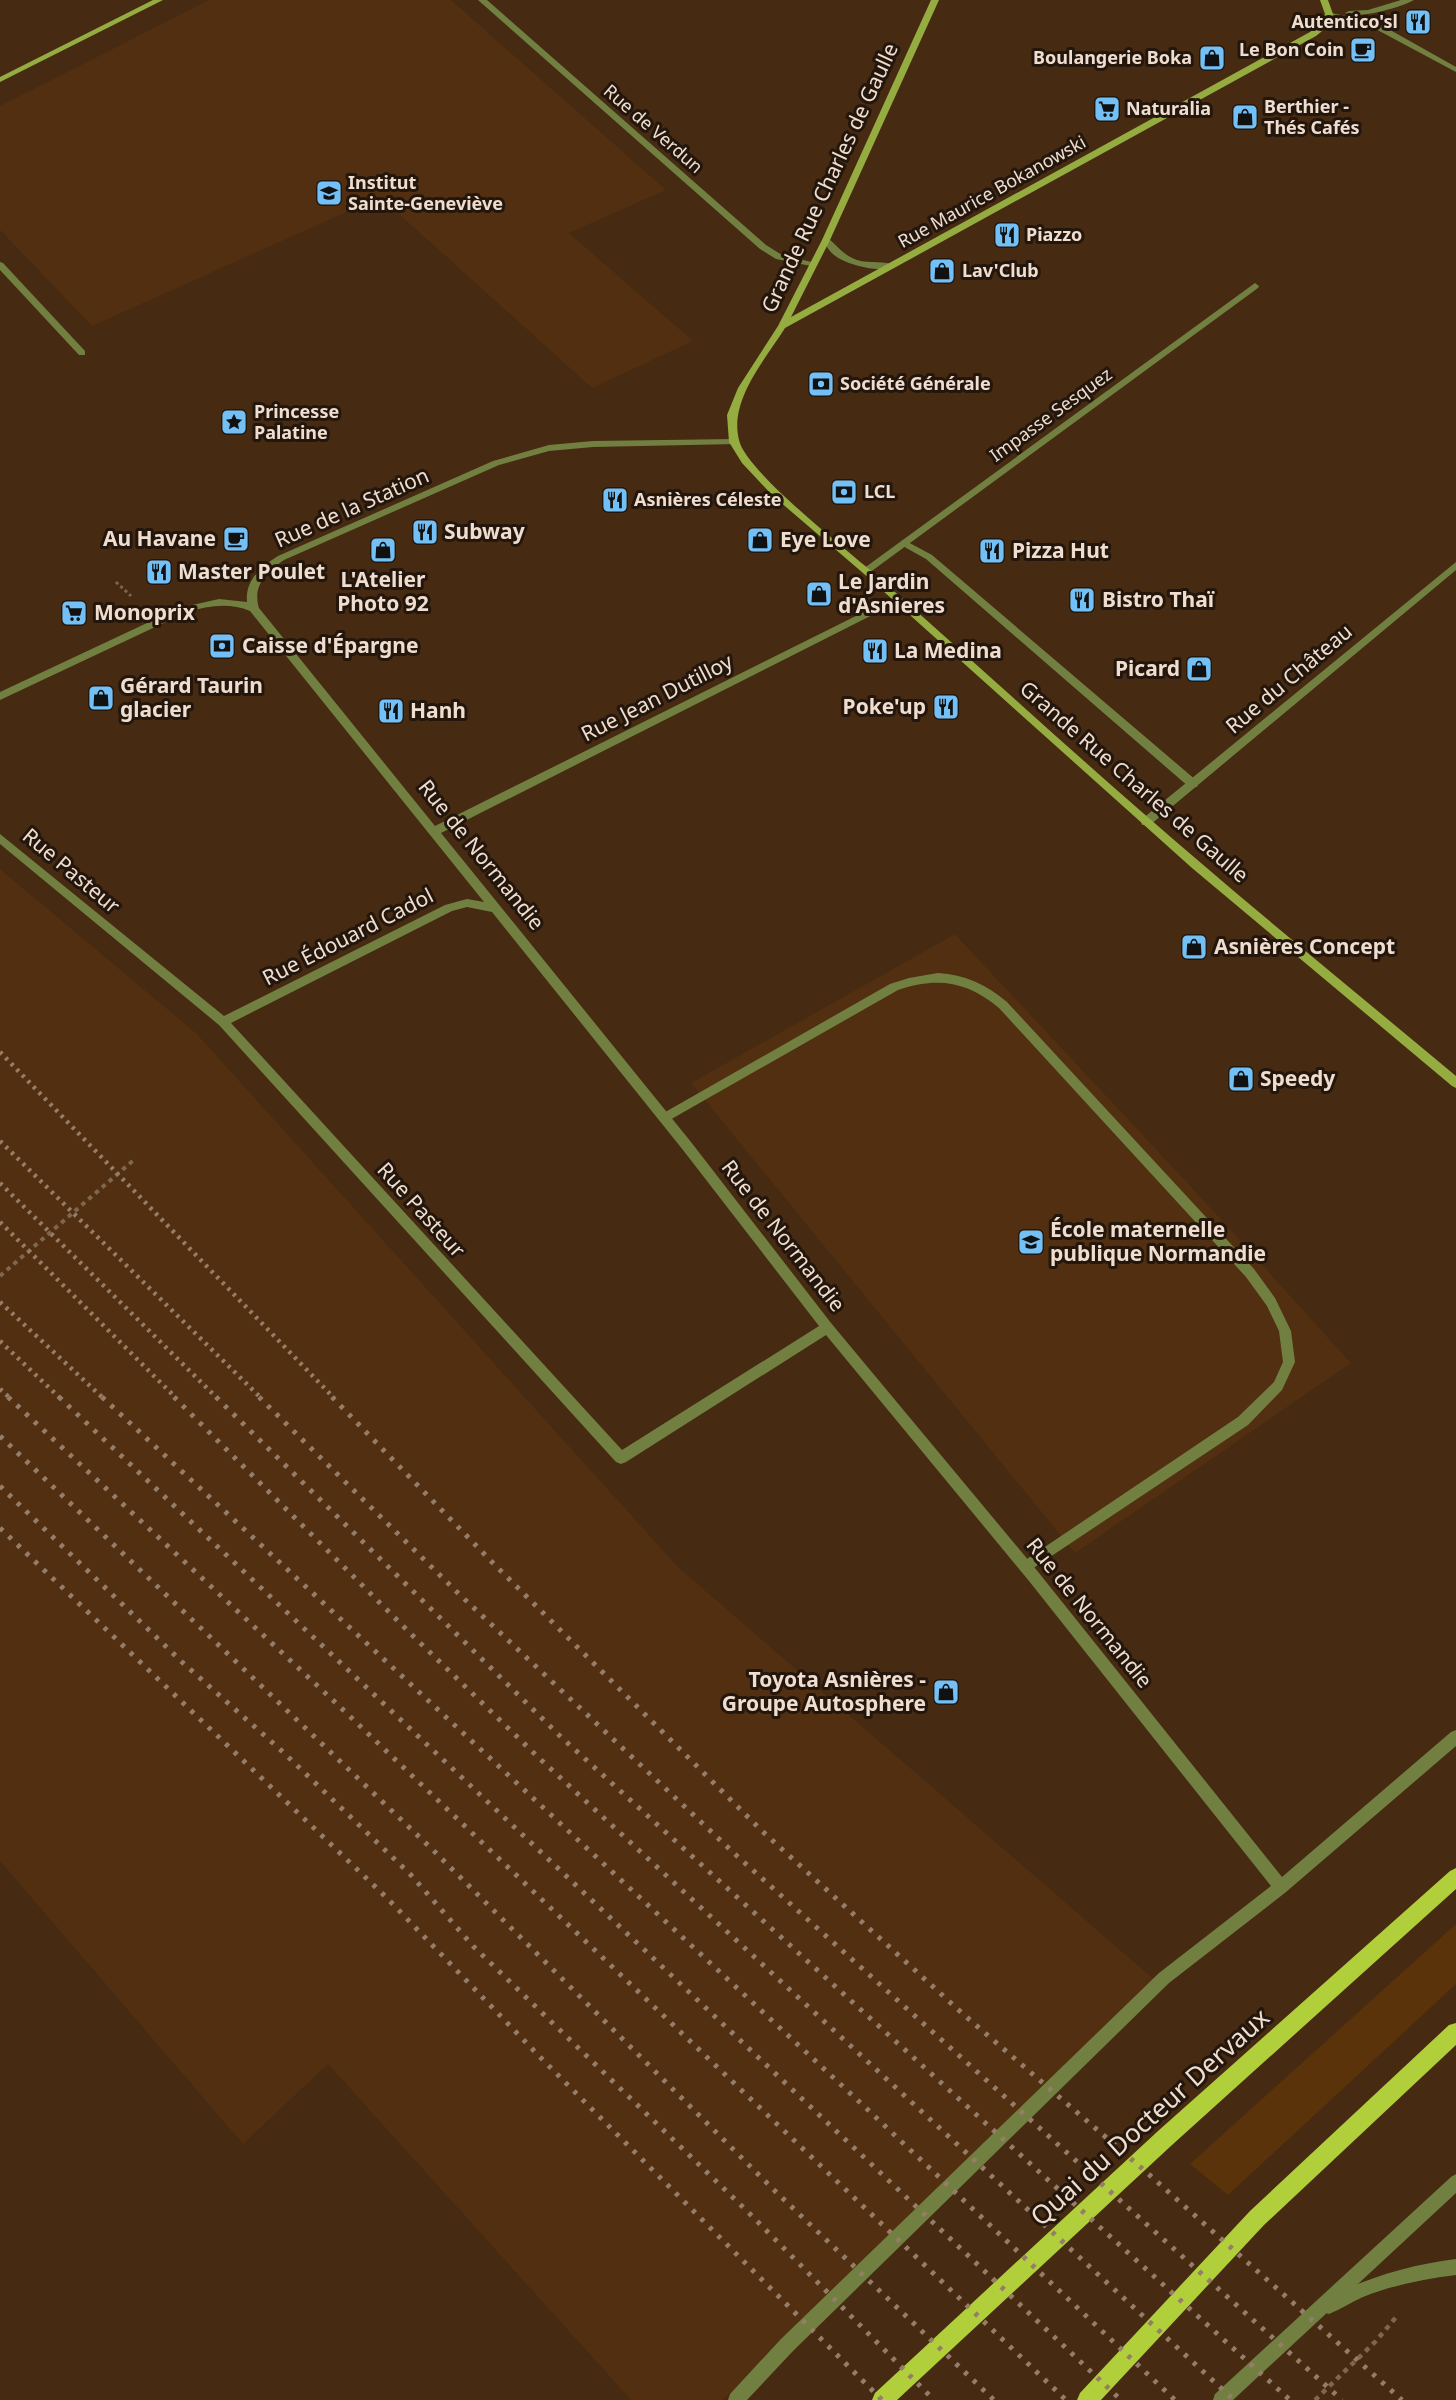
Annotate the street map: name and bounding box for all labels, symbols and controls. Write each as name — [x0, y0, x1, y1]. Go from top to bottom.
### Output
restaurant icon: Autentico'sl — [1403, 7, 1433, 37]
place label: Autentico'sl — [1291, 9, 1398, 33]
cafe icon: Le Bon Coin — [1348, 35, 1378, 65]
place label: Le Bon Coin — [1239, 37, 1344, 61]
street label: Grande Rue Charles de Gaulle — [754, 38, 904, 317]
shop icon: Boulangerie Boka — [1197, 43, 1227, 73]
place label: Boulangerie Boka — [1033, 45, 1192, 69]
street label: Rue de Verdun — [599, 78, 708, 178]
supermarket icon: Naturalia — [1092, 94, 1122, 124]
place label: Berthier - Thés Cafés — [1264, 94, 1360, 139]
place label: Naturalia — [1126, 96, 1211, 120]
shop icon: Berthier - Thés Cafés — [1230, 102, 1260, 132]
street label: Rue Maurice Bokanowski — [893, 129, 1090, 253]
place label: Institut Sainte-Geneviève — [348, 170, 503, 215]
school or university icon: Institut Sainte-Geneviève — [314, 178, 344, 208]
restaurant icon: Piazzo — [992, 220, 1022, 250]
place label: Piazzo — [1026, 222, 1082, 246]
shop icon: Lav'Club — [927, 256, 957, 286]
place label: Lav'Club — [962, 258, 1039, 282]
street label: Impasse Sesquez — [985, 362, 1116, 467]
bank icon: Société Générale — [806, 369, 836, 399]
place label: Société Générale — [840, 371, 991, 395]
place label: Princesse Palatine — [254, 399, 339, 444]
place icon: Princesse Palatine — [219, 407, 249, 437]
street label: Rue de la Station — [270, 461, 433, 554]
bank icon: LCL — [829, 477, 859, 507]
place label: LCL — [864, 479, 895, 503]
restaurant icon: Asnières Céleste — [600, 485, 630, 515]
place label: Asnières Céleste — [634, 487, 781, 511]
restaurant icon: Subway — [410, 517, 440, 547]
place label: Subway — [444, 517, 525, 545]
place label: Au Havane — [103, 524, 216, 552]
cafe icon: Au Havane — [221, 524, 251, 554]
shop icon: Eye Love — [745, 525, 775, 555]
place label: Eye Love — [780, 525, 871, 553]
shop icon: L'Atelier Photo 92 — [368, 535, 398, 565]
restaurant icon: Pizza Hut — [977, 536, 1007, 566]
place label: Pizza Hut — [1012, 536, 1109, 564]
restaurant icon: Master Poulet — [144, 557, 174, 587]
place label: Master Poulet — [178, 557, 325, 585]
place label: L'Atelier Photo 92 — [337, 565, 429, 617]
place label: Le Jardin d'Asnieres — [838, 567, 945, 619]
shop icon: Le Jardin d'Asnieres — [804, 579, 834, 609]
restaurant icon: Bistro Thaï — [1067, 585, 1097, 615]
place label: Bistro Thaï — [1102, 585, 1215, 613]
supermarket icon: Monoprix — [59, 598, 89, 628]
place label: Monoprix — [94, 598, 196, 626]
street label: Rue du Château — [1219, 617, 1357, 739]
bank icon: Caisse d'Épargne — [207, 631, 237, 661]
place label: Caisse d'Épargne — [242, 631, 419, 659]
restaurant icon: La Medina — [860, 636, 890, 666]
place label: La Medina — [894, 636, 1002, 664]
street label: Rue Jean Dutilloy — [576, 647, 737, 747]
place label: Picard — [1115, 654, 1180, 682]
shop icon: Picard — [1184, 654, 1214, 684]
place label: Gérard Taurin glacier — [120, 671, 263, 723]
street label: Grande Rue Charles de Gaulle — [1014, 674, 1255, 888]
shop icon: Gérard Taurin glacier — [86, 683, 116, 713]
place label: Poke'up — [843, 692, 926, 720]
restaurant icon: Poke'up — [931, 692, 961, 722]
restaurant icon: Hanh — [376, 696, 406, 726]
place label: Hanh — [410, 696, 466, 724]
street label: Rue de Normandie — [413, 773, 551, 935]
street label: Rue Pasteur — [17, 821, 126, 919]
street label: Rue Édouard Cadol — [257, 881, 438, 991]
shop icon: Asnières Concept — [1179, 932, 1209, 962]
place label: Asnières Concept — [1214, 932, 1395, 960]
shop icon: Speedy — [1226, 1064, 1256, 1094]
place label: Speedy — [1260, 1064, 1335, 1092]
street label: Rue de Normandie — [716, 1154, 852, 1317]
street label: Rue Pasteur — [372, 1156, 472, 1263]
place label: École maternelle publique Normandie — [1050, 1215, 1266, 1267]
school or university icon: École maternelle publique Normandie — [1016, 1227, 1046, 1257]
street label: Rue de Normandie — [1021, 1531, 1159, 1693]
place label: Toyota Asnières - Groupe Autosphere — [722, 1665, 926, 1717]
shop icon: Toyota Asnières - Groupe Autosphere — [931, 1677, 961, 1707]
street label: Quai du Docteur Dervaux — [1022, 1999, 1277, 2233]

